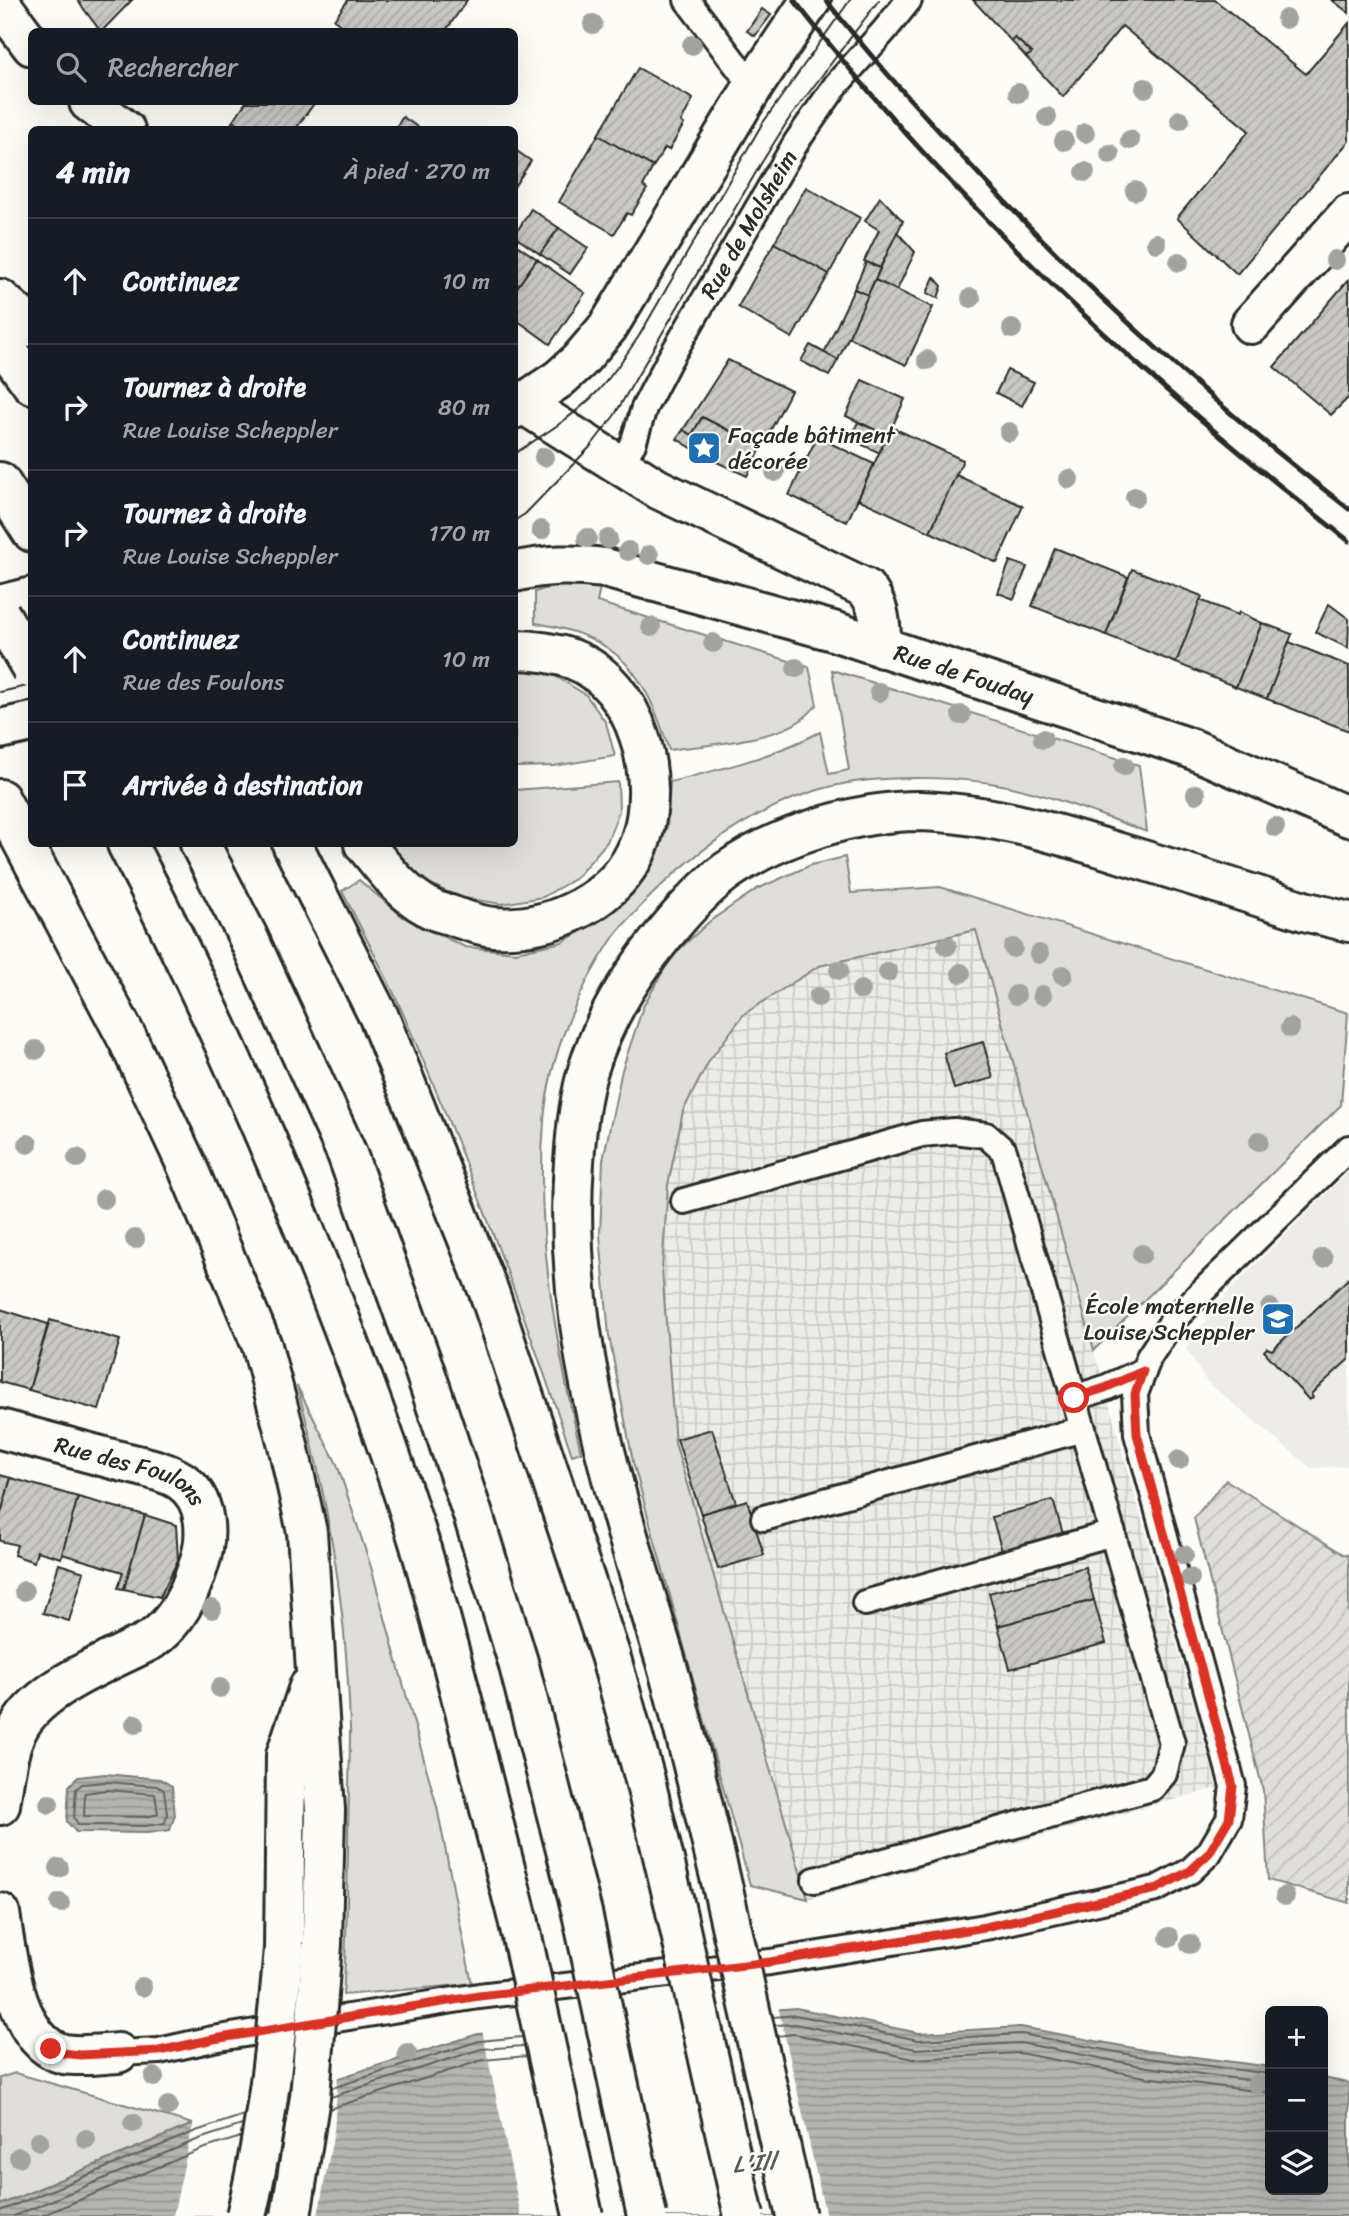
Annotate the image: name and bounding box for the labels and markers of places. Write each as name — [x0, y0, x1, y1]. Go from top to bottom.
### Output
place label: Façade bâtiment décorée — [728, 415, 897, 482]
place icon: Façade bâtiment décorée — [685, 429, 723, 467]
place label: École maternelle Louise Scheppler — [1083, 1286, 1256, 1353]
school or university icon: École maternelle Louise Scheppler — [1259, 1300, 1297, 1338]

